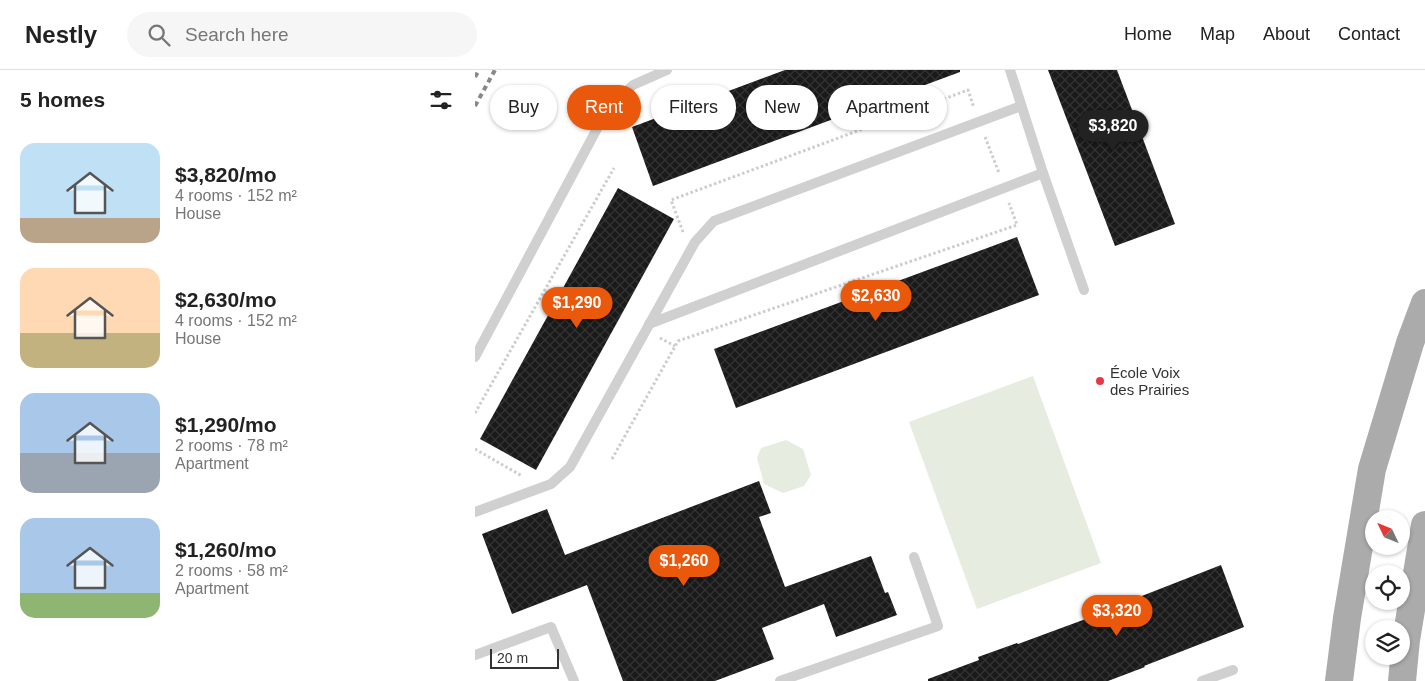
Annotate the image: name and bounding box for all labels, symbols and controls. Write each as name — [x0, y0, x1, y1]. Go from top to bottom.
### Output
search box — [127, 12, 477, 57]
text: Nestly — [25, 21, 97, 48]
icon: search — [145, 21, 173, 49]
text: Search here — [185, 24, 289, 45]
text: Home — [1124, 24, 1172, 44]
text: Map — [1200, 24, 1235, 44]
text: About — [1263, 24, 1310, 44]
text: Contact — [1338, 24, 1400, 44]
chip: Buy — [490, 85, 557, 130]
chip: Rent — [567, 85, 641, 130]
chip: Filters — [651, 85, 736, 130]
chip: New — [746, 85, 818, 130]
chip: Apartment — [828, 85, 947, 130]
icon: filters — [427, 86, 455, 114]
text: 5 homes — [20, 88, 105, 111]
pin: $3,820 — [1072, 109, 1154, 152]
text: $3,820 — [1089, 117, 1137, 134]
icon: home — [60, 163, 120, 223]
text: $3,820/mo — [175, 163, 277, 186]
text: 4 rooms · 152 m² — [175, 187, 297, 204]
text: House — [175, 205, 221, 222]
pin: $2,630 — [835, 280, 917, 322]
pin: $1,290 — [536, 286, 618, 329]
text: $2,630 — [852, 287, 900, 304]
icon: home — [60, 288, 120, 348]
text: $2,630/mo — [175, 288, 277, 311]
text: $1,290 — [553, 294, 601, 311]
text: 4 rooms · 152 m² — [175, 312, 297, 329]
text: House — [175, 330, 221, 347]
place label: École Voix des Prairies — [1110, 364, 1189, 398]
marker: École Voix des Prairies — [1094, 375, 1106, 387]
icon: home — [60, 413, 120, 473]
text: $1,290/mo — [175, 413, 277, 436]
text: 2 rooms · 78 m² — [175, 437, 288, 454]
text: Apartment — [175, 455, 249, 472]
north arrow — [1365, 510, 1410, 555]
map controls — [1365, 510, 1410, 665]
icon: home — [60, 538, 120, 598]
text: $1,260/mo — [175, 538, 277, 561]
pin: $1,260 — [643, 544, 725, 587]
text: $1,260 — [660, 552, 708, 569]
text: 2 rooms · 58 m² — [175, 562, 288, 579]
button: locate — [1365, 565, 1410, 610]
text: Apartment — [175, 580, 249, 597]
pin: $3,320 — [1076, 594, 1158, 637]
text: $3,320 — [1093, 602, 1141, 619]
button: layers — [1365, 620, 1410, 665]
scale bar — [490, 646, 559, 669]
text: 20 m — [497, 650, 528, 666]

